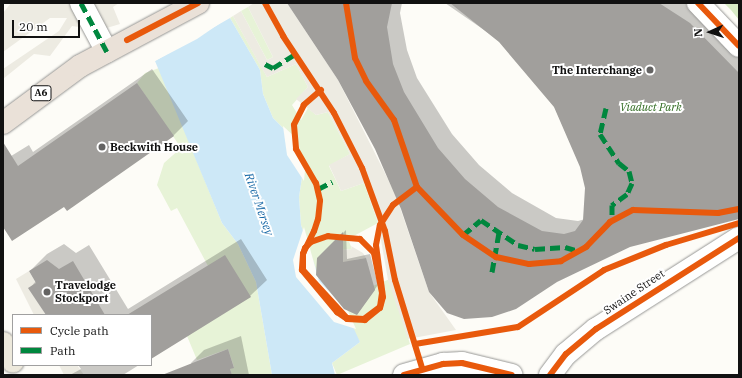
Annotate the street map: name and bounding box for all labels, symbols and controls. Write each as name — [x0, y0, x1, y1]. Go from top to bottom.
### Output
scale bar — [14, 12, 82, 38]
north arrow — [690, 12, 730, 52]
text: 20 m — [19, 19, 48, 34]
text: N — [691, 28, 705, 37]
place label: The Interchange — [552, 63, 642, 77]
marker: The Interchange — [645, 65, 655, 75]
road number: A6 — [30, 85, 52, 101]
park label: Viaduct Park — [620, 100, 682, 114]
place label: Beckwith House — [110, 140, 198, 154]
marker: Beckwith House — [97, 142, 107, 152]
water label: River Mersey — [242, 171, 276, 237]
street label: Swaine Street — [601, 267, 667, 317]
place label: Travelodge Stockport — [55, 279, 116, 305]
marker: Travelodge Stockport — [42, 287, 52, 297]
legend — [12, 314, 152, 366]
text: Cycle path — [50, 323, 109, 338]
text: Path — [50, 343, 75, 358]

